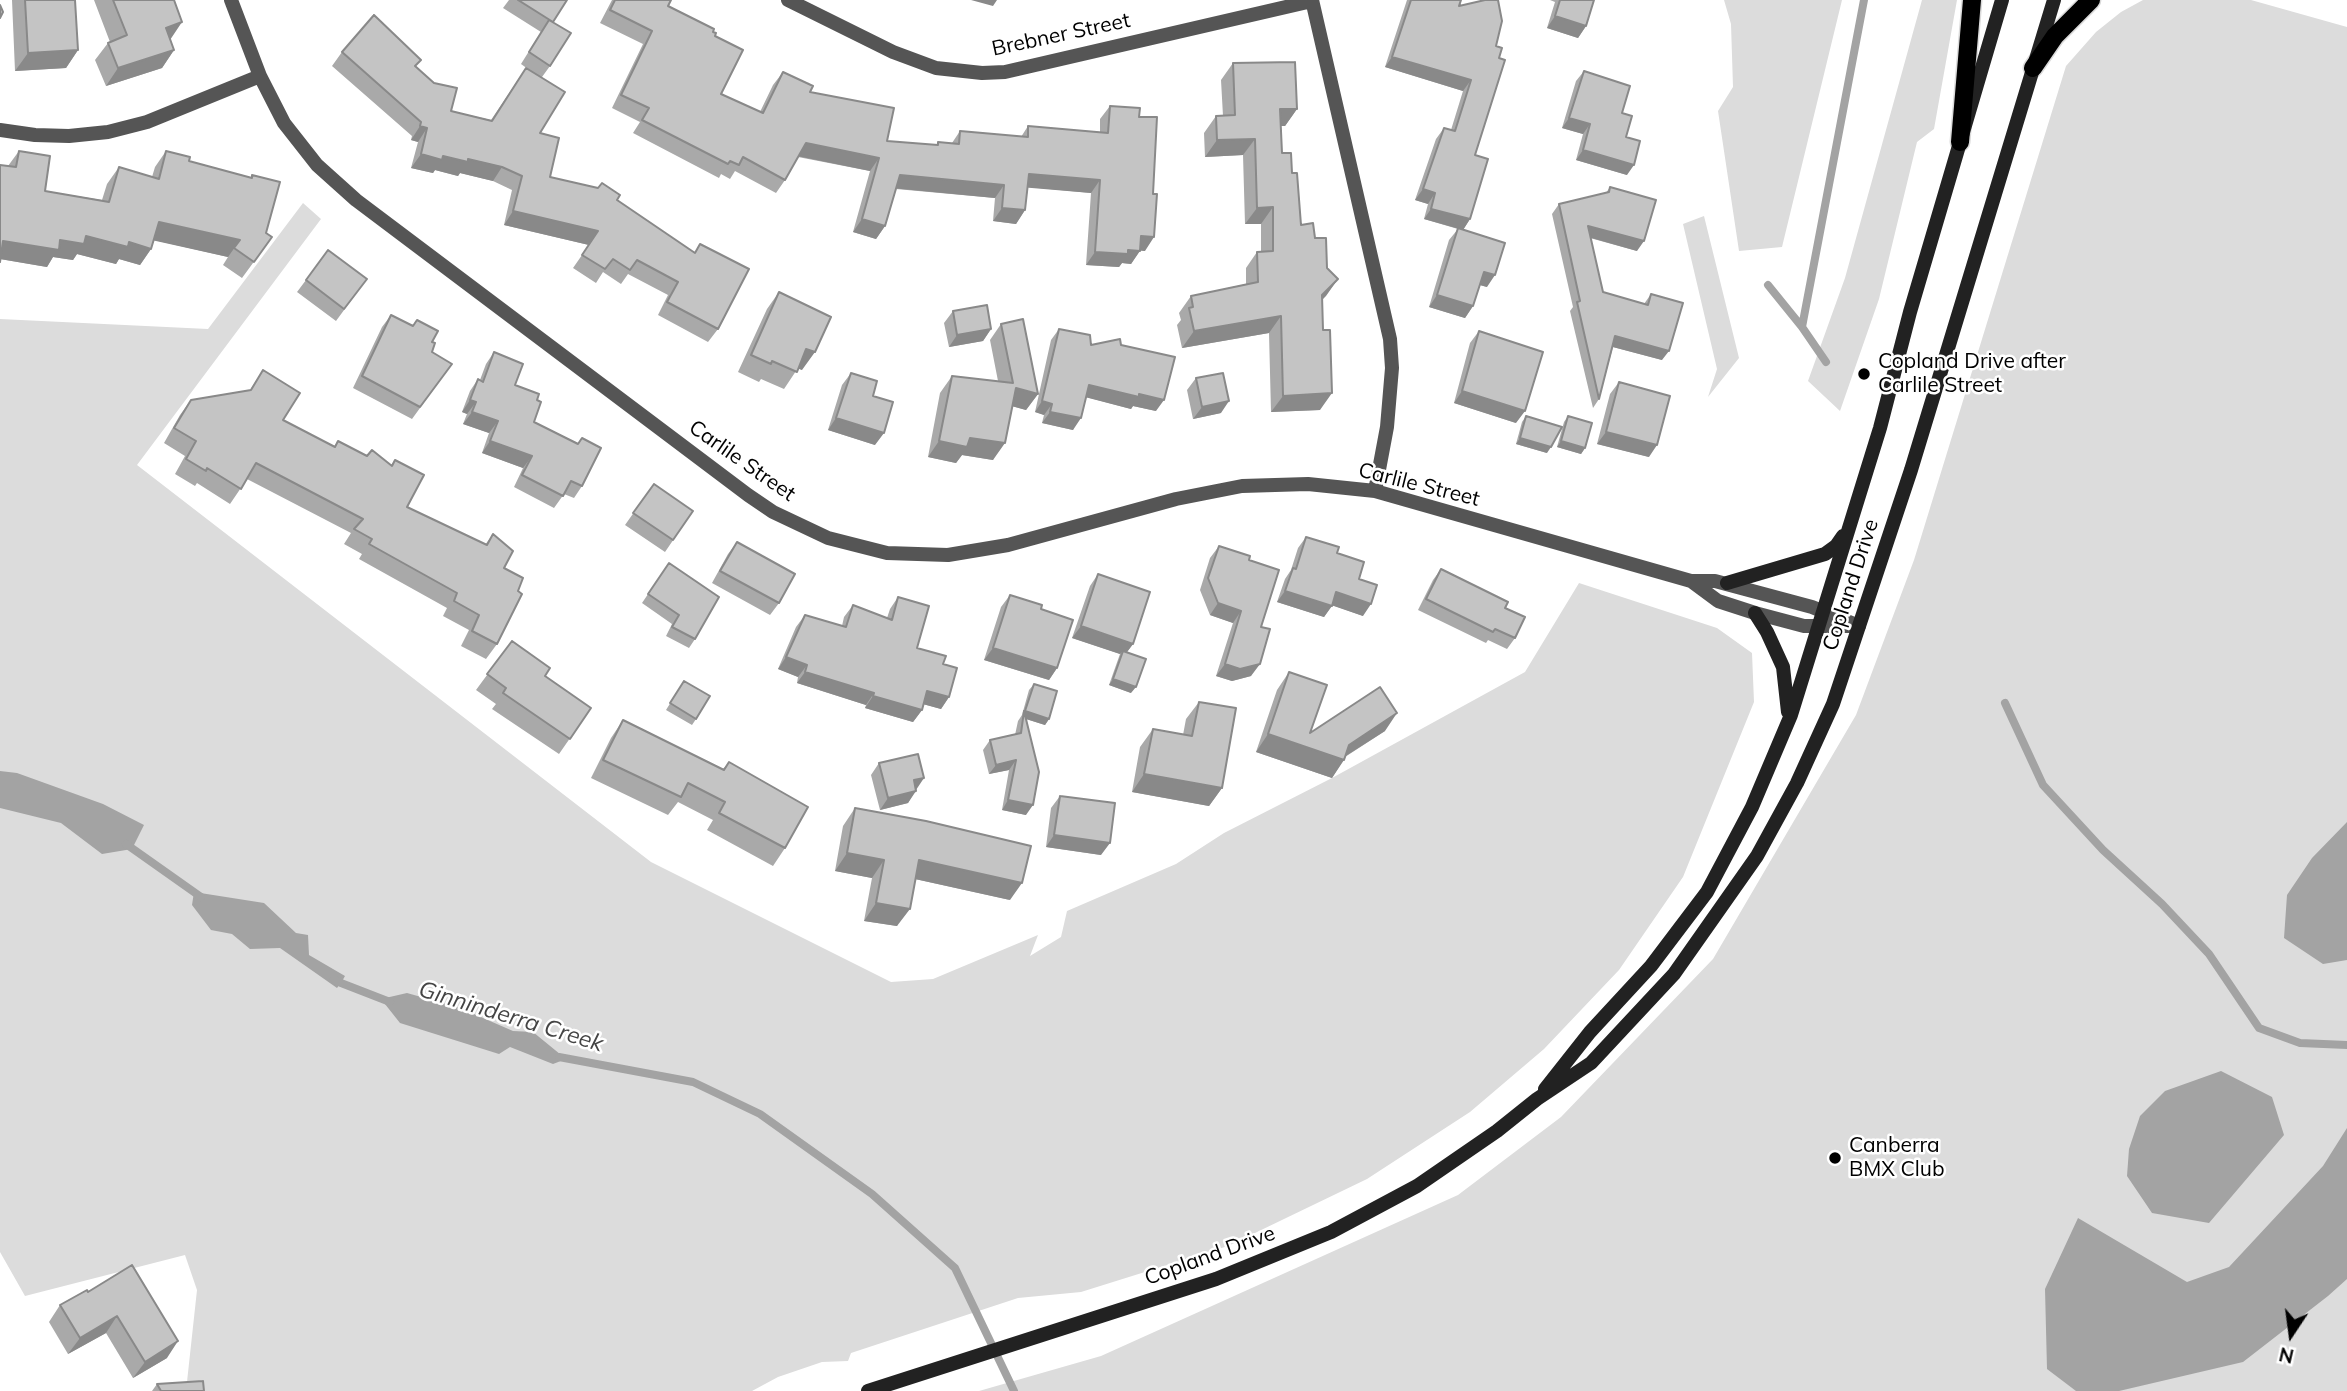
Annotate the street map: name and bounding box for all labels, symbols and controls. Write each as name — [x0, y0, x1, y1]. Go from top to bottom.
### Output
street label: Brebner Street — [990, 8, 1132, 62]
place label: Copland Drive after Carlile Street — [1878, 349, 2066, 399]
marker: Copland Drive after Carlile Street — [1856, 366, 1872, 382]
street label: Carlile Street — [684, 415, 800, 507]
street label: Carlile Street — [1356, 458, 1482, 512]
street label: Copland Drive — [1818, 516, 1884, 654]
water label: Ginninderra Creek — [415, 976, 607, 1058]
place label: Canberra BMX Club — [1849, 1133, 1945, 1183]
marker: Canberra BMX Club — [1827, 1150, 1843, 1166]
street label: Copland Drive — [1141, 1221, 1279, 1291]
north arrow — [2256, 1300, 2326, 1370]
text: N — [2277, 1342, 2296, 1369]

